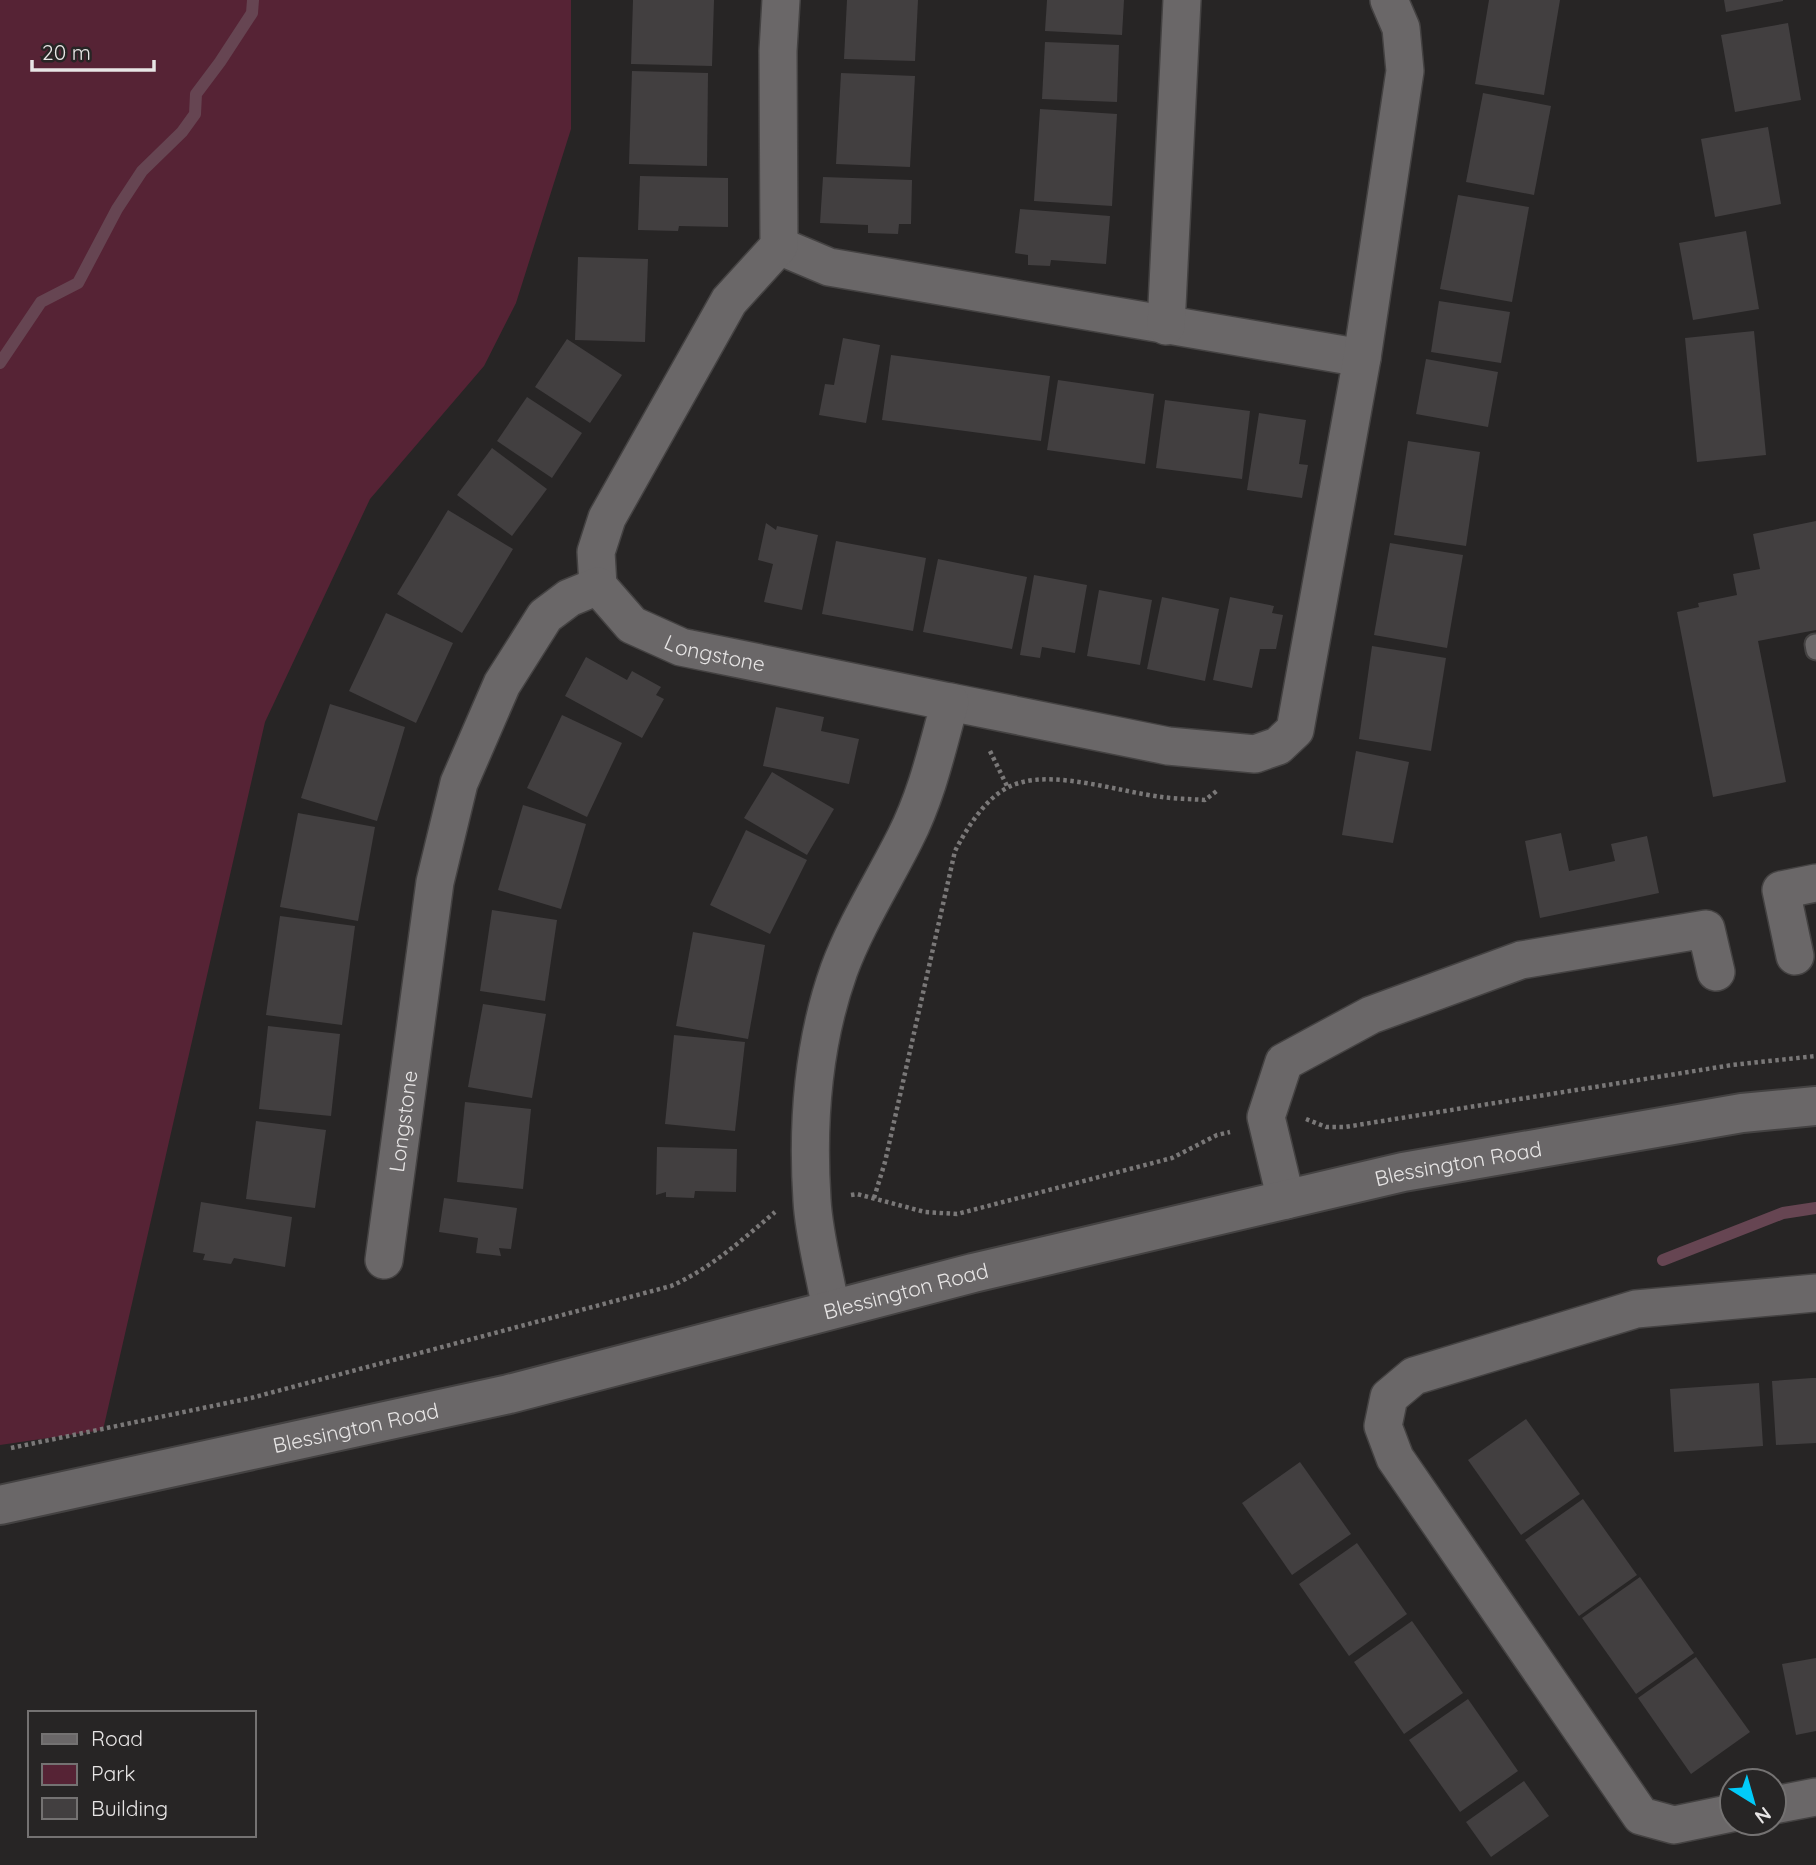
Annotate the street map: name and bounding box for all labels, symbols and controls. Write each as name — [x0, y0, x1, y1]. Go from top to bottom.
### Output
scale bar — [32, 28, 154, 72]
text: 20 m — [42, 39, 91, 65]
street label: Longstone — [660, 628, 768, 677]
street label: Longstone — [383, 1069, 422, 1174]
street label: Blessington Road — [1372, 1135, 1544, 1191]
street label: Blessington Road — [821, 1257, 991, 1324]
street label: Blessington Road — [270, 1397, 441, 1458]
legend — [28, 1711, 256, 1837]
text: Road — [91, 1725, 143, 1751]
text: Park — [91, 1760, 135, 1786]
north arrow — [1718, 1767, 1788, 1837]
text: Building — [91, 1795, 168, 1821]
text: N — [1750, 1802, 1776, 1829]

